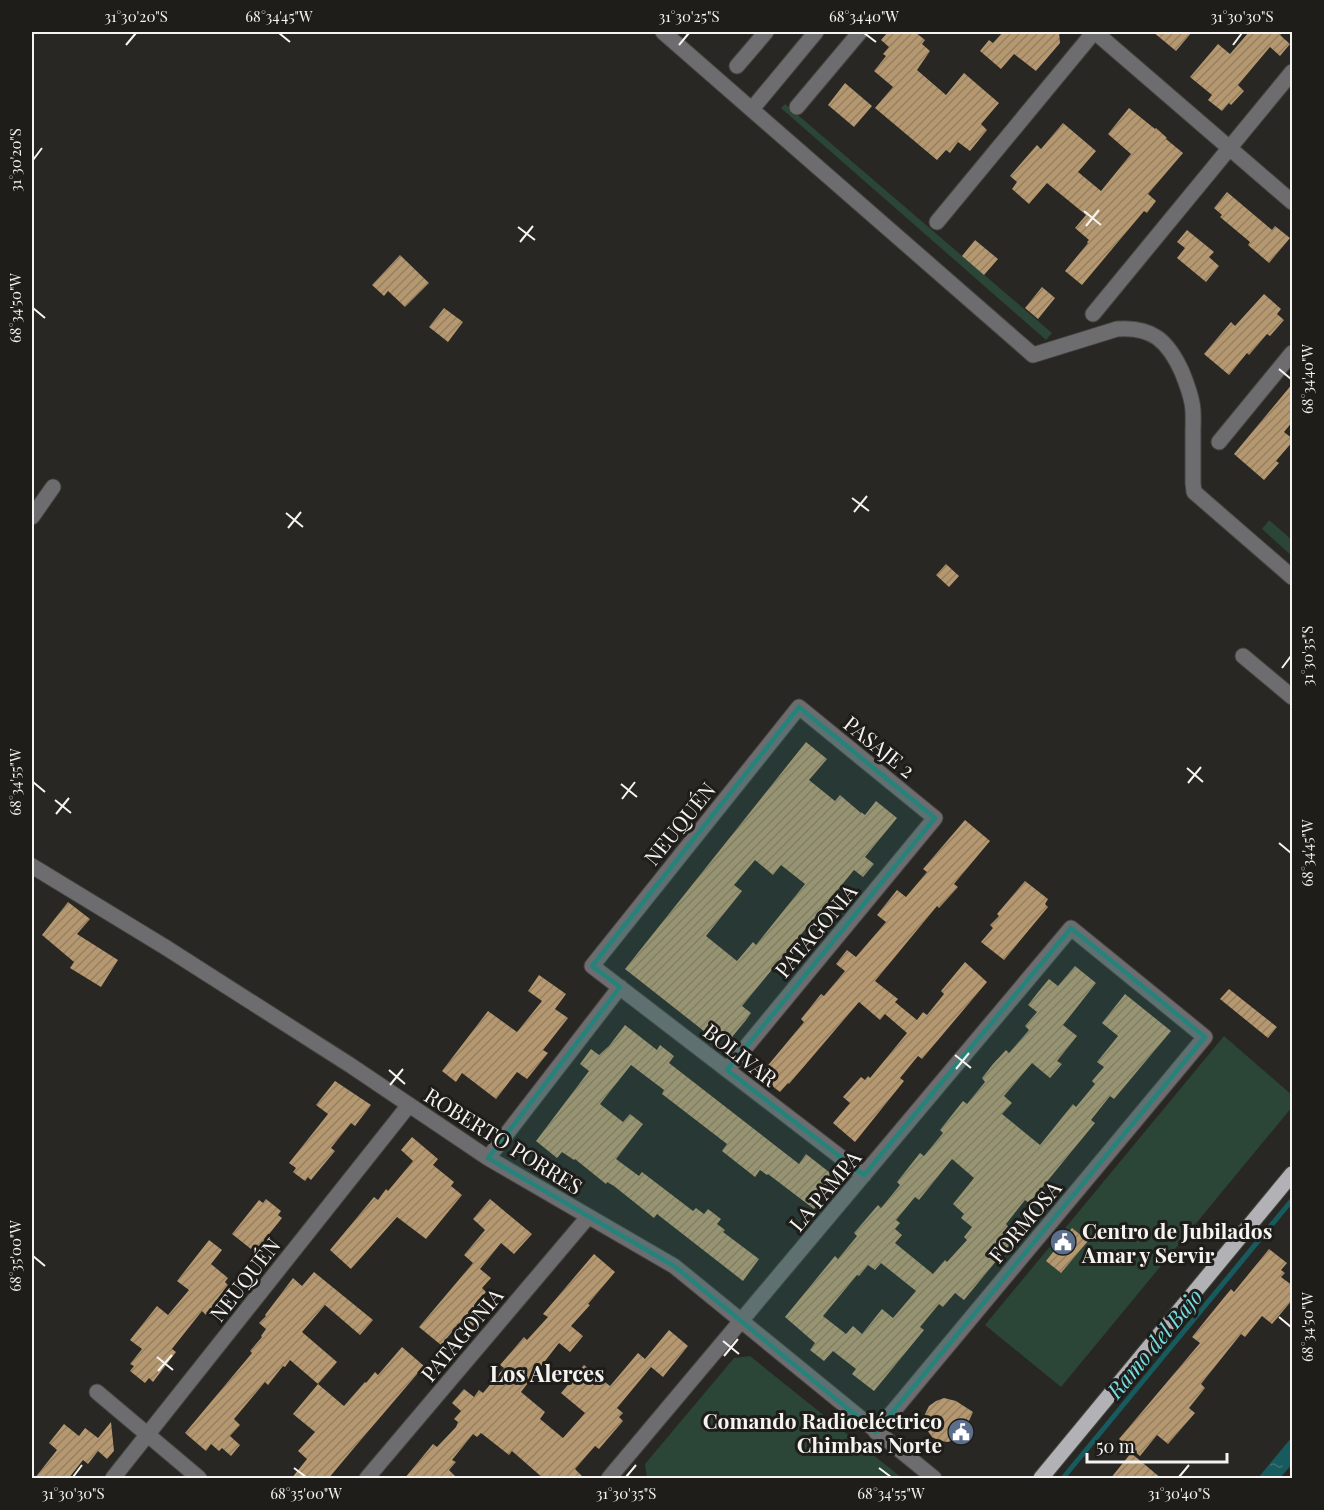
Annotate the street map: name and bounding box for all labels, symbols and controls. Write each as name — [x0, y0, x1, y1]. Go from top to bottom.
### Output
text: 31°30'20"S — [104, 6, 168, 26]
text: 68°34'45"W — [245, 6, 313, 26]
text: 31°30'25"S — [658, 6, 720, 26]
text: 68°34'40"W — [829, 6, 899, 26]
text: 31°30'30"S — [1210, 6, 1274, 26]
text: 31°30'20"S — [5, 128, 25, 192]
text: 68°34'50"W — [5, 273, 25, 343]
text: 68°34'40"W — [1297, 344, 1317, 414]
text: 31°30'35"S — [1297, 626, 1317, 686]
street label: PASAJE 2 — [839, 709, 921, 783]
text: 68°34'55"W — [5, 748, 25, 816]
street label: NEUQUÉN — [637, 776, 721, 870]
text: 68°34'45"W — [1297, 819, 1317, 887]
street label: PATAGONIA — [768, 877, 863, 983]
street label: BOLIVAR — [698, 1016, 784, 1092]
street label: ROBERTO PORRES — [420, 1080, 588, 1200]
street label: LA PAMPA — [782, 1143, 867, 1237]
street label: FORMOSA — [981, 1174, 1067, 1268]
place label: Centro de Jubilados Amar y Servir — [1081, 1216, 1272, 1268]
text: 68°35'00"W — [5, 1220, 25, 1292]
public building icon: Centro de Jubilados Amar y Servir — [1048, 1227, 1078, 1257]
street label: NEUQUÉN — [202, 1231, 286, 1327]
street label: PATAGONIA — [414, 1281, 509, 1387]
water label: Ramo del Bajo — [1099, 1282, 1209, 1405]
text: 68°34'50"W — [1297, 1292, 1317, 1362]
district label: Los Alerces — [490, 1358, 604, 1388]
place label: Comando Radioeléctrico Chimbas Norte — [703, 1406, 942, 1458]
public building icon: Comando Radioeléctrico Chimbas Norte — [946, 1417, 976, 1447]
scale bar — [1087, 1426, 1226, 1464]
text: 50 m — [1096, 1434, 1135, 1458]
text: 31°30'30"S — [41, 1483, 105, 1503]
text: 68°35'00"W — [270, 1483, 342, 1503]
text: 31°30'35"S — [596, 1483, 656, 1503]
text: 68°34'55"W — [857, 1483, 925, 1503]
text: 31°30'40"S — [1148, 1483, 1210, 1503]

